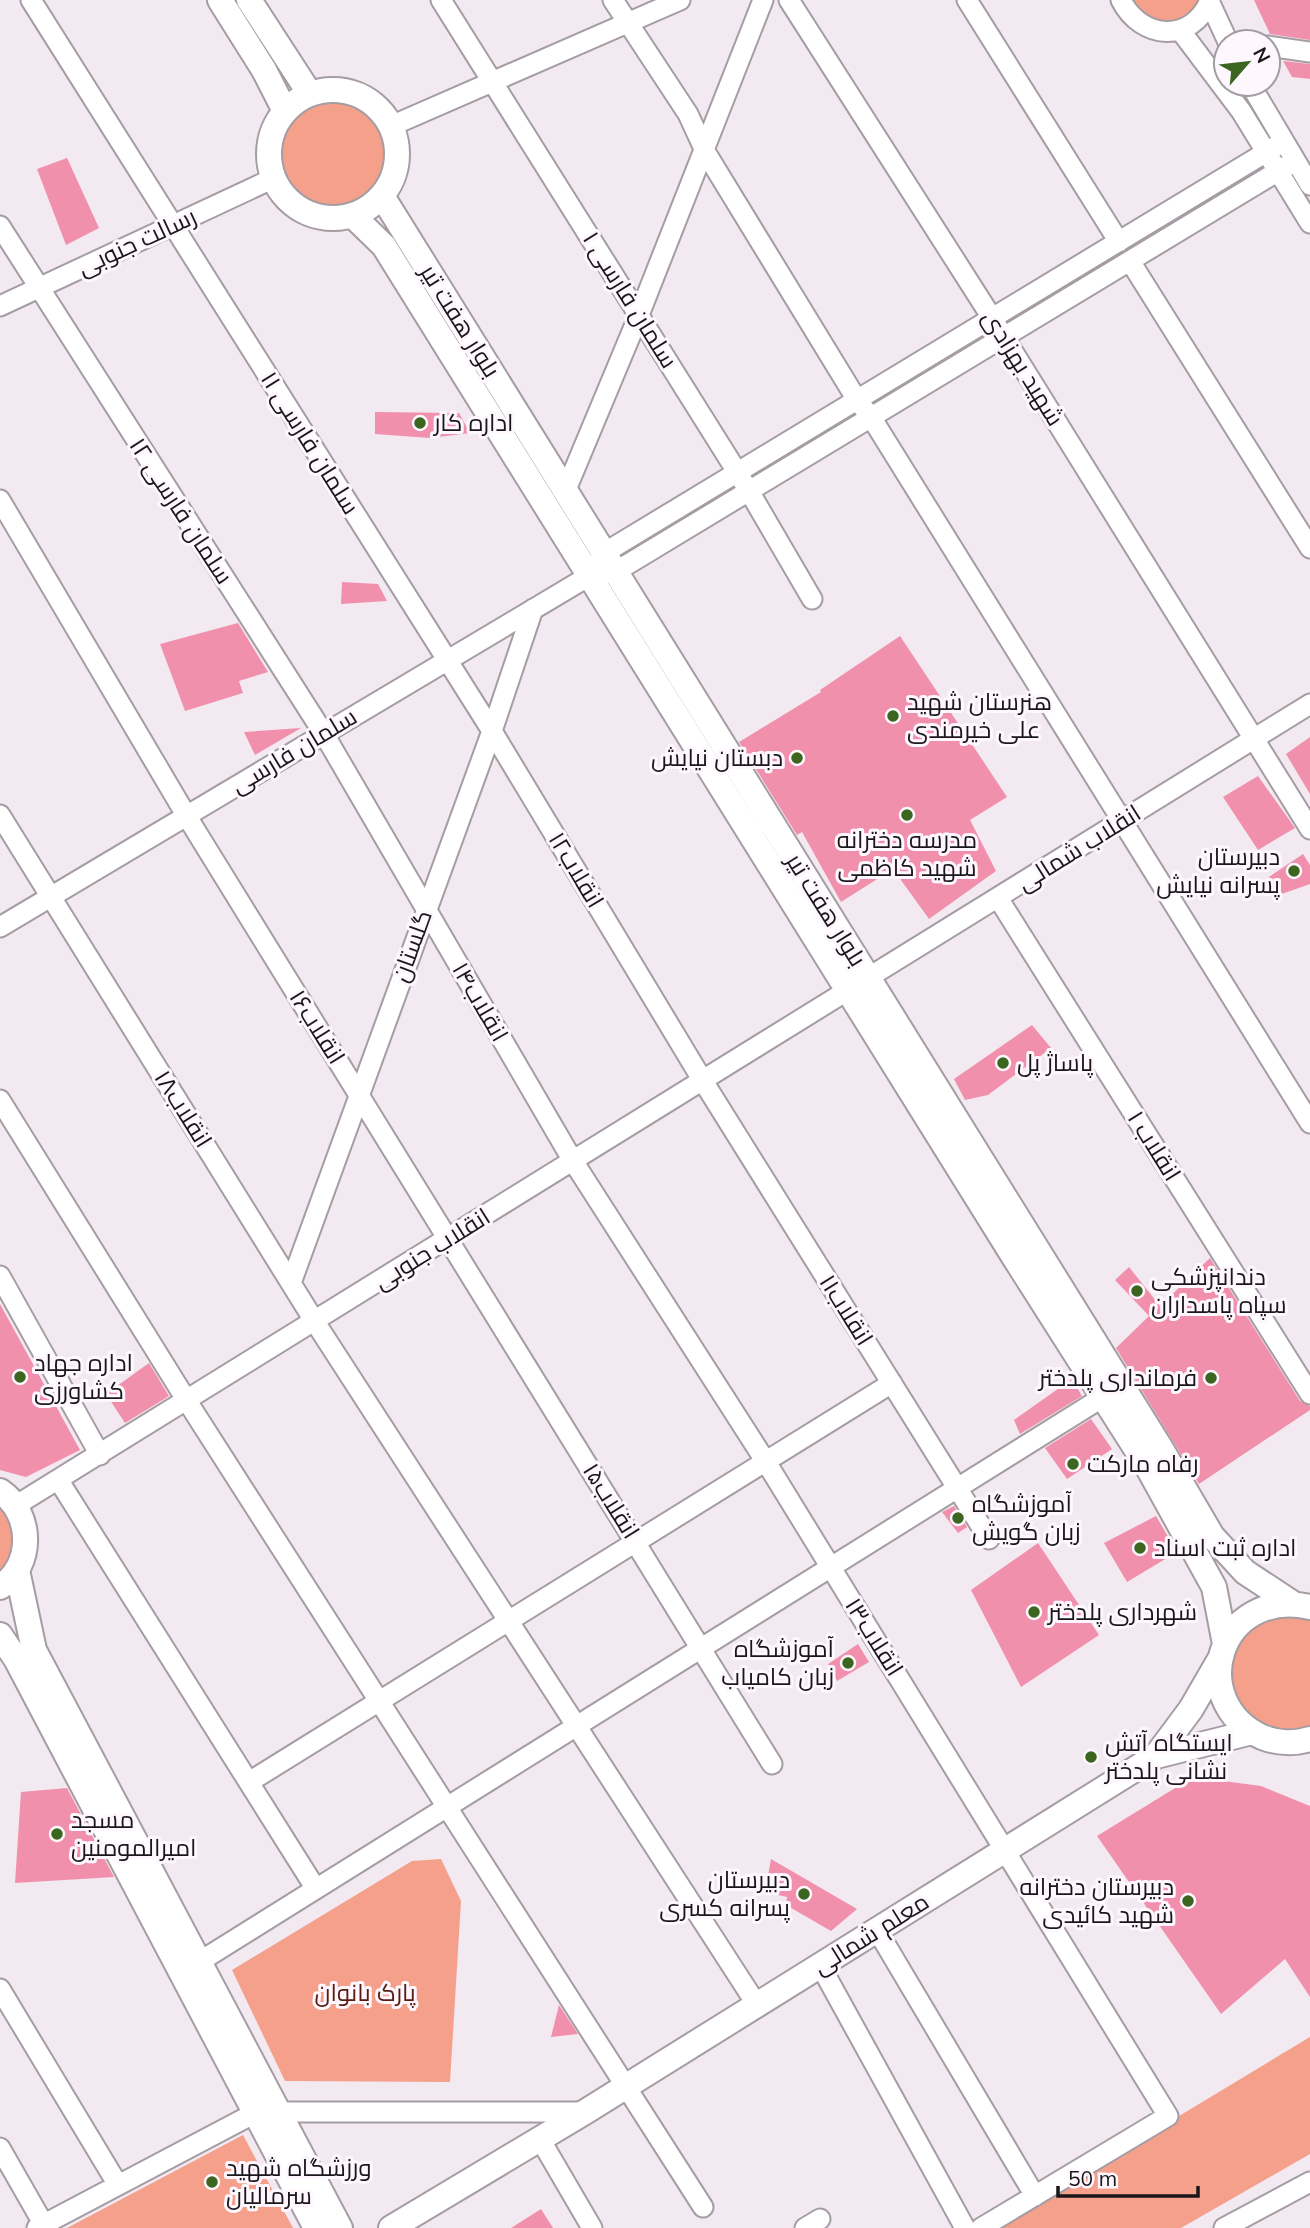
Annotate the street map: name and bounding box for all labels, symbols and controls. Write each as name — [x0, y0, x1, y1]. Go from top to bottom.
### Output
north arrow — [1212, 28, 1282, 98]
text: N — [1248, 43, 1276, 67]
street label: رسالت جنوبی — [72, 201, 201, 282]
street label: سلمان فارسی ۱ — [577, 226, 685, 373]
street label: بلوار هفت تیر — [413, 257, 507, 383]
street label: شهید بهزادی — [976, 304, 1071, 431]
street label: سلمان فارسی ۱۱ — [255, 365, 367, 519]
place label: اداره کار — [432, 407, 514, 437]
marker: اداره کار — [412, 415, 428, 431]
street label: سلمان فارسی ۱۲ — [123, 432, 240, 589]
place label: هنرستان شهید علی خیرمندی — [907, 686, 1052, 744]
street label: سلمان فارسی — [225, 701, 362, 800]
marker: هنرستان شهید علی خیرمندی — [885, 708, 901, 724]
place label: دبستان نیایش — [651, 742, 783, 772]
marker: دبستان نیایش — [789, 750, 805, 766]
street label: انقلاب شمالی — [1011, 797, 1146, 897]
marker: مدرسه دخترانه شهید کاظمی — [899, 807, 915, 823]
place label: مدرسه دخترانه شهید کاظمی — [837, 824, 977, 882]
street label: انقلاب۱۲ — [543, 826, 611, 913]
place label: دبیرستان پسرانه نیایش — [1156, 841, 1281, 901]
street label: بلوار هفت تیر — [779, 846, 873, 972]
marker: دبیرستان پسرانه نیایش — [1286, 863, 1302, 879]
street label: گلستان — [384, 906, 438, 986]
street label: انقلاب۱۴ — [446, 956, 516, 1047]
street label: انقلاب۱۶ — [283, 984, 352, 1069]
place label: پاساژ پل — [1017, 1047, 1094, 1079]
marker: پاساژ پل — [995, 1055, 1011, 1071]
street label: انقلاب۱۸ — [148, 1064, 219, 1153]
street label: انقلاب ۱ — [1122, 1105, 1188, 1186]
street label: انقلاب جنوبی — [368, 1201, 495, 1296]
place label: دندانپزشکی سپاه پاسداران — [1151, 1261, 1287, 1321]
street label: انقلاب۱۱ — [813, 1268, 880, 1351]
marker: دندانپزشکی سپاه پاسداران — [1129, 1283, 1145, 1299]
place label: اداره جهاد کشاورزی — [34, 1347, 133, 1405]
place label: فرمانداری پلدختر — [1037, 1362, 1197, 1394]
marker: اداره جهاد کشاورزی — [12, 1369, 28, 1385]
marker: فرمانداری پلدختر — [1203, 1370, 1219, 1386]
place label: رفاه مارکت — [1087, 1448, 1199, 1478]
marker: رفاه مارکت — [1065, 1456, 1081, 1472]
street label: انقلاب۱۵ — [577, 1457, 647, 1544]
place label: آموزشگاه زبان گویش — [972, 1488, 1080, 1546]
marker: آموزشگاه زبان گویش — [950, 1510, 966, 1526]
place label: اداره ثبت اسناد — [1154, 1532, 1296, 1562]
marker: اداره ثبت اسناد — [1132, 1540, 1148, 1556]
street label: انقلاب۱۳ — [839, 1592, 911, 1681]
place label: شهرداری پلدختر — [1046, 1596, 1197, 1628]
marker: شهرداری پلدختر — [1026, 1604, 1042, 1620]
place label: آموزشگاه زبان کامیاب — [721, 1633, 835, 1691]
marker: آموزشگاه زبان کامیاب — [840, 1655, 856, 1671]
place label: ایستگاه آتش نشانی پلدختر — [1103, 1727, 1233, 1787]
marker: ایستگاه آتش نشانی پلدختر — [1083, 1749, 1099, 1765]
place label: مسجد امیرالمومنین — [71, 1804, 197, 1862]
marker: مسجد امیرالمومنین — [49, 1826, 65, 1842]
place label: دبیرستان پسرانه کسری — [659, 1864, 791, 1924]
place label: دبیرستان دخترانه شهید کائیدی — [1020, 1871, 1174, 1929]
marker: دبیرستان پسرانه کسری — [796, 1886, 812, 1902]
street label: معلم شمالی — [807, 1886, 935, 1982]
marker: دبیرستان دخترانه شهید کائیدی — [1180, 1893, 1196, 1909]
park label: پارک بانوان — [314, 1977, 416, 2009]
place label: ورزشگاه شهید سرمالیان — [226, 2152, 372, 2210]
scale bar — [1058, 2154, 1198, 2198]
text: 50 m — [1068, 2165, 1117, 2191]
marker: ورزشگاه شهید سرمالیان — [204, 2174, 220, 2190]

